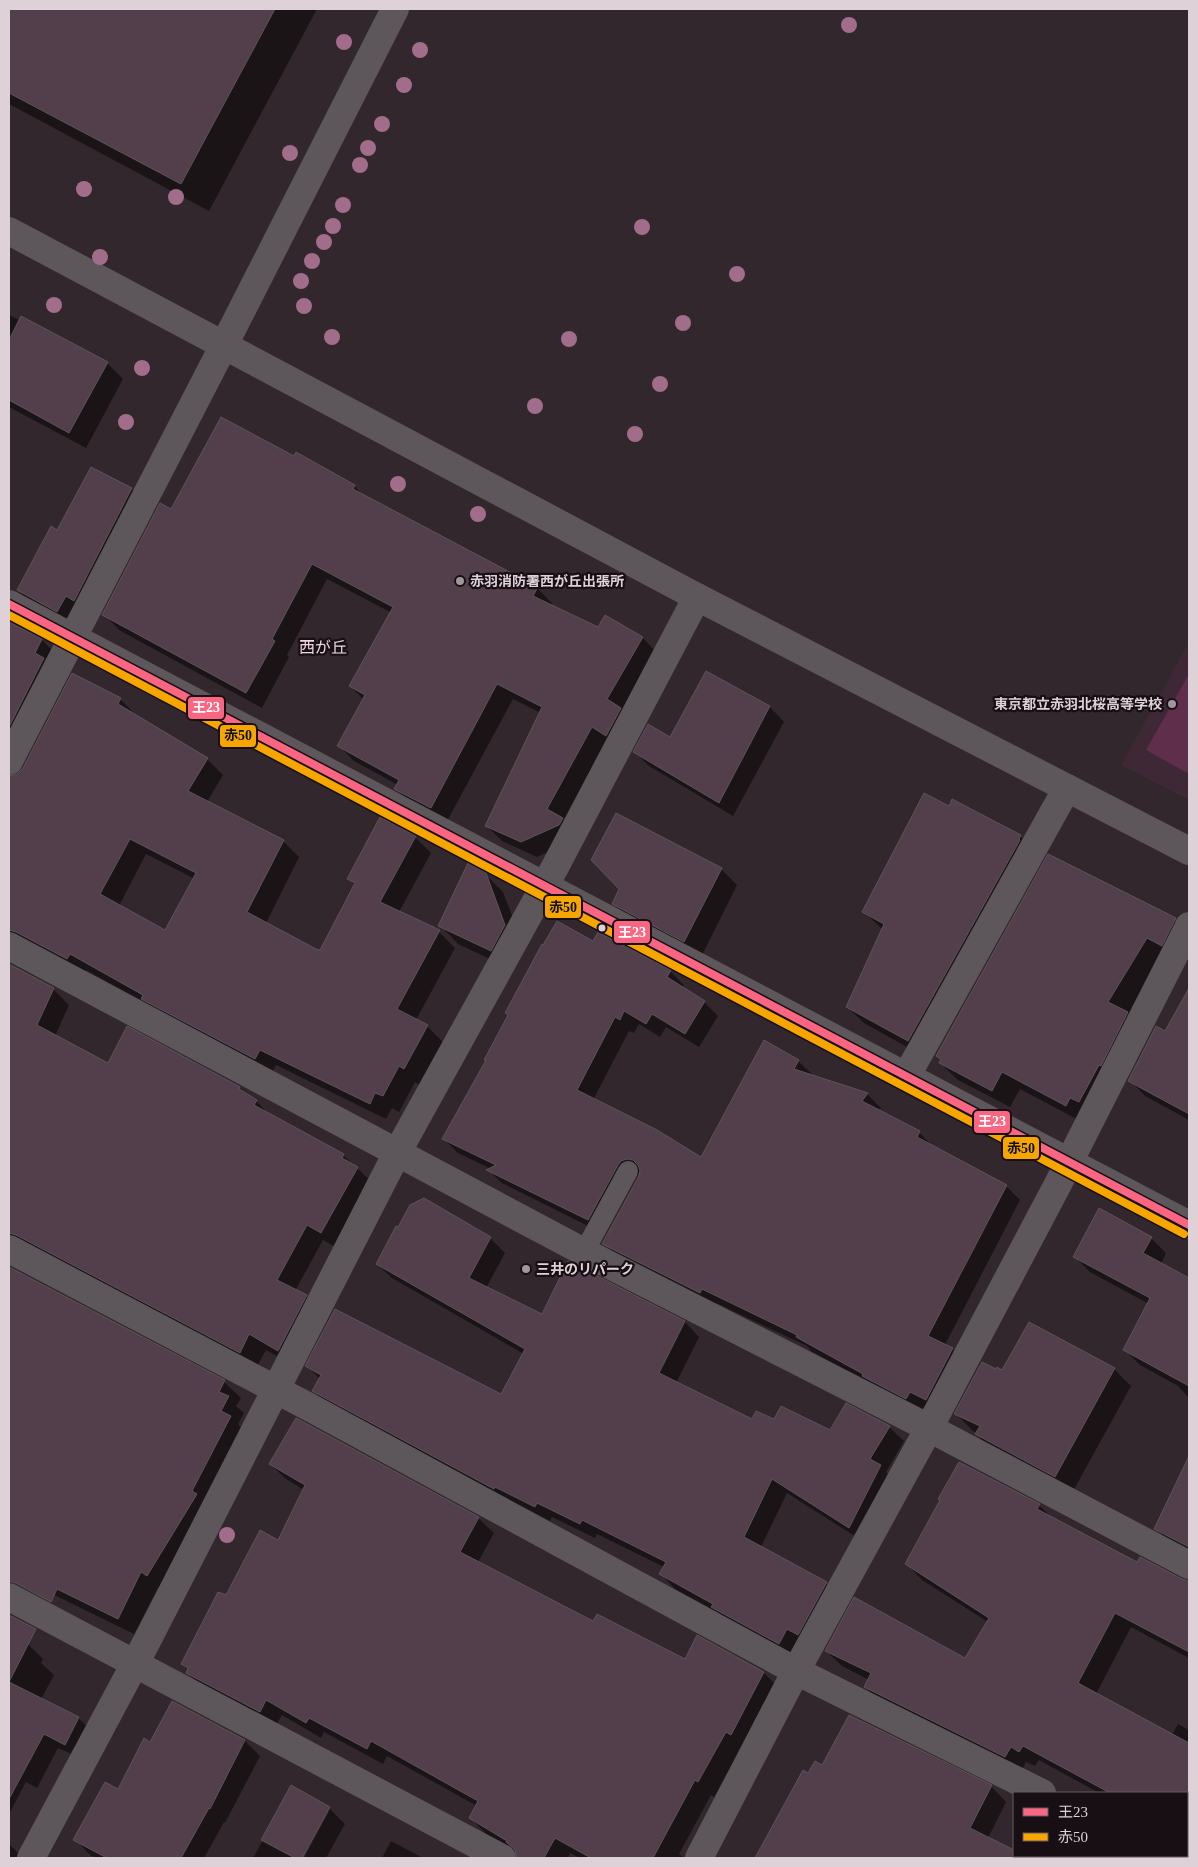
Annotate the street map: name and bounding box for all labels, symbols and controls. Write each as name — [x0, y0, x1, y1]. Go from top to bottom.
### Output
place label: 赤羽消防署西が丘出張所 — [470, 573, 624, 589]
marker: 赤羽消防署西が丘出張所 — [454, 575, 466, 587]
district label: 西が丘 — [299, 639, 347, 656]
line badge: 王23 — [187, 696, 225, 720]
place label: 東京都立赤羽北桜高等学校 — [994, 696, 1162, 712]
marker: 東京都立赤羽北桜高等学校 — [1166, 698, 1178, 710]
text: 王23 — [192, 700, 220, 715]
line badge: 赤50 — [219, 724, 257, 748]
text: 赤50 — [224, 728, 252, 743]
line badge: 赤50 — [544, 895, 582, 919]
text: 赤50 — [549, 900, 577, 915]
line badge: 王23 — [613, 920, 651, 944]
unlabelled marker — [597, 923, 607, 933]
text: 王23 — [618, 925, 646, 940]
line badge: 王23 — [973, 1110, 1011, 1134]
text: 王23 — [978, 1114, 1006, 1129]
line badge: 赤50 — [1002, 1136, 1040, 1160]
text: 赤50 — [1007, 1141, 1035, 1156]
place label: 三井のリパーク — [536, 1261, 634, 1277]
marker: 三井のリパーク — [520, 1263, 532, 1275]
legend — [1013, 1792, 1188, 1857]
text: 王23 — [1058, 1804, 1088, 1820]
text: 赤50 — [1058, 1829, 1088, 1845]

